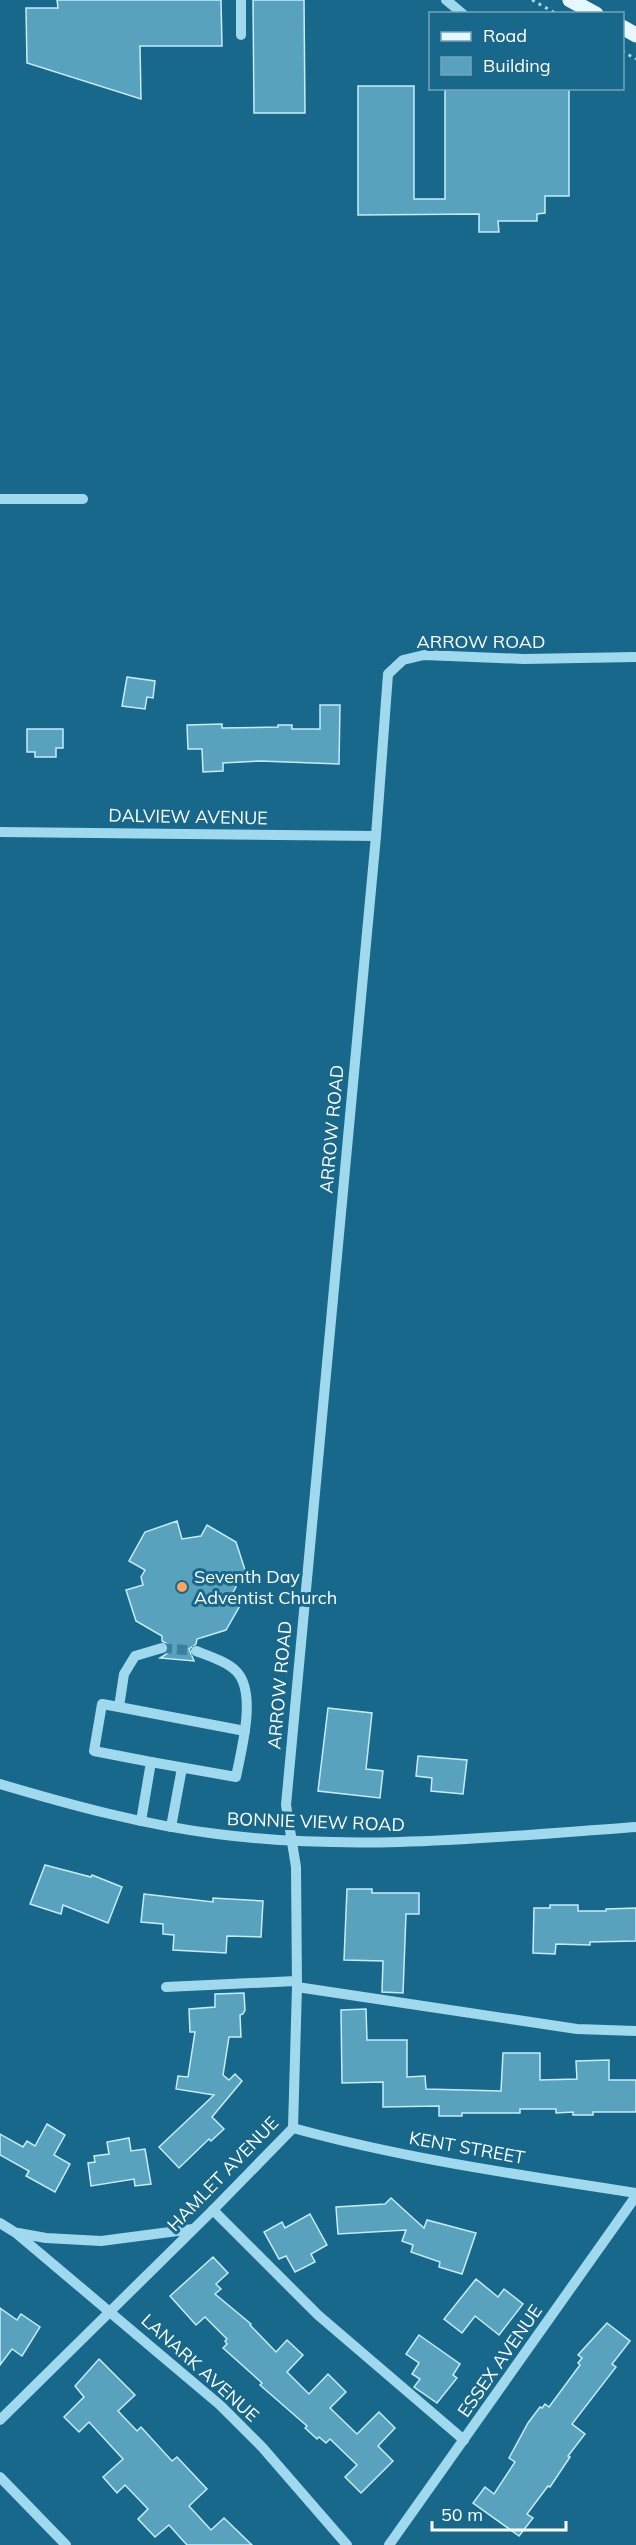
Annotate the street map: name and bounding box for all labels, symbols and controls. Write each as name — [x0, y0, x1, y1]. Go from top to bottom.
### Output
legend — [429, 12, 624, 90]
text: Road — [483, 24, 527, 47]
text: Building — [483, 54, 551, 77]
street label: ARROW ROAD — [416, 630, 546, 653]
street label: DALVIEW AVENUE — [108, 804, 268, 829]
street label: ARROW ROAD — [314, 1064, 349, 1194]
place label: Seventh Day Adventist Church — [194, 1565, 337, 1609]
marker: Seventh Day Adventist Church — [175, 1580, 189, 1594]
street label: ARROW ROAD — [262, 1620, 297, 1750]
street label: BONNIE VIEW ROAD — [227, 1807, 405, 1836]
street label: HAMLET AVENUE — [162, 2111, 283, 2236]
street label: KENT STREET — [407, 2126, 527, 2169]
street label: ESSEX AVENUE — [452, 2300, 547, 2421]
street label: LANARK AVENUE — [137, 2309, 264, 2427]
scale bar — [432, 2494, 566, 2532]
text: 50 m — [441, 2503, 483, 2526]

